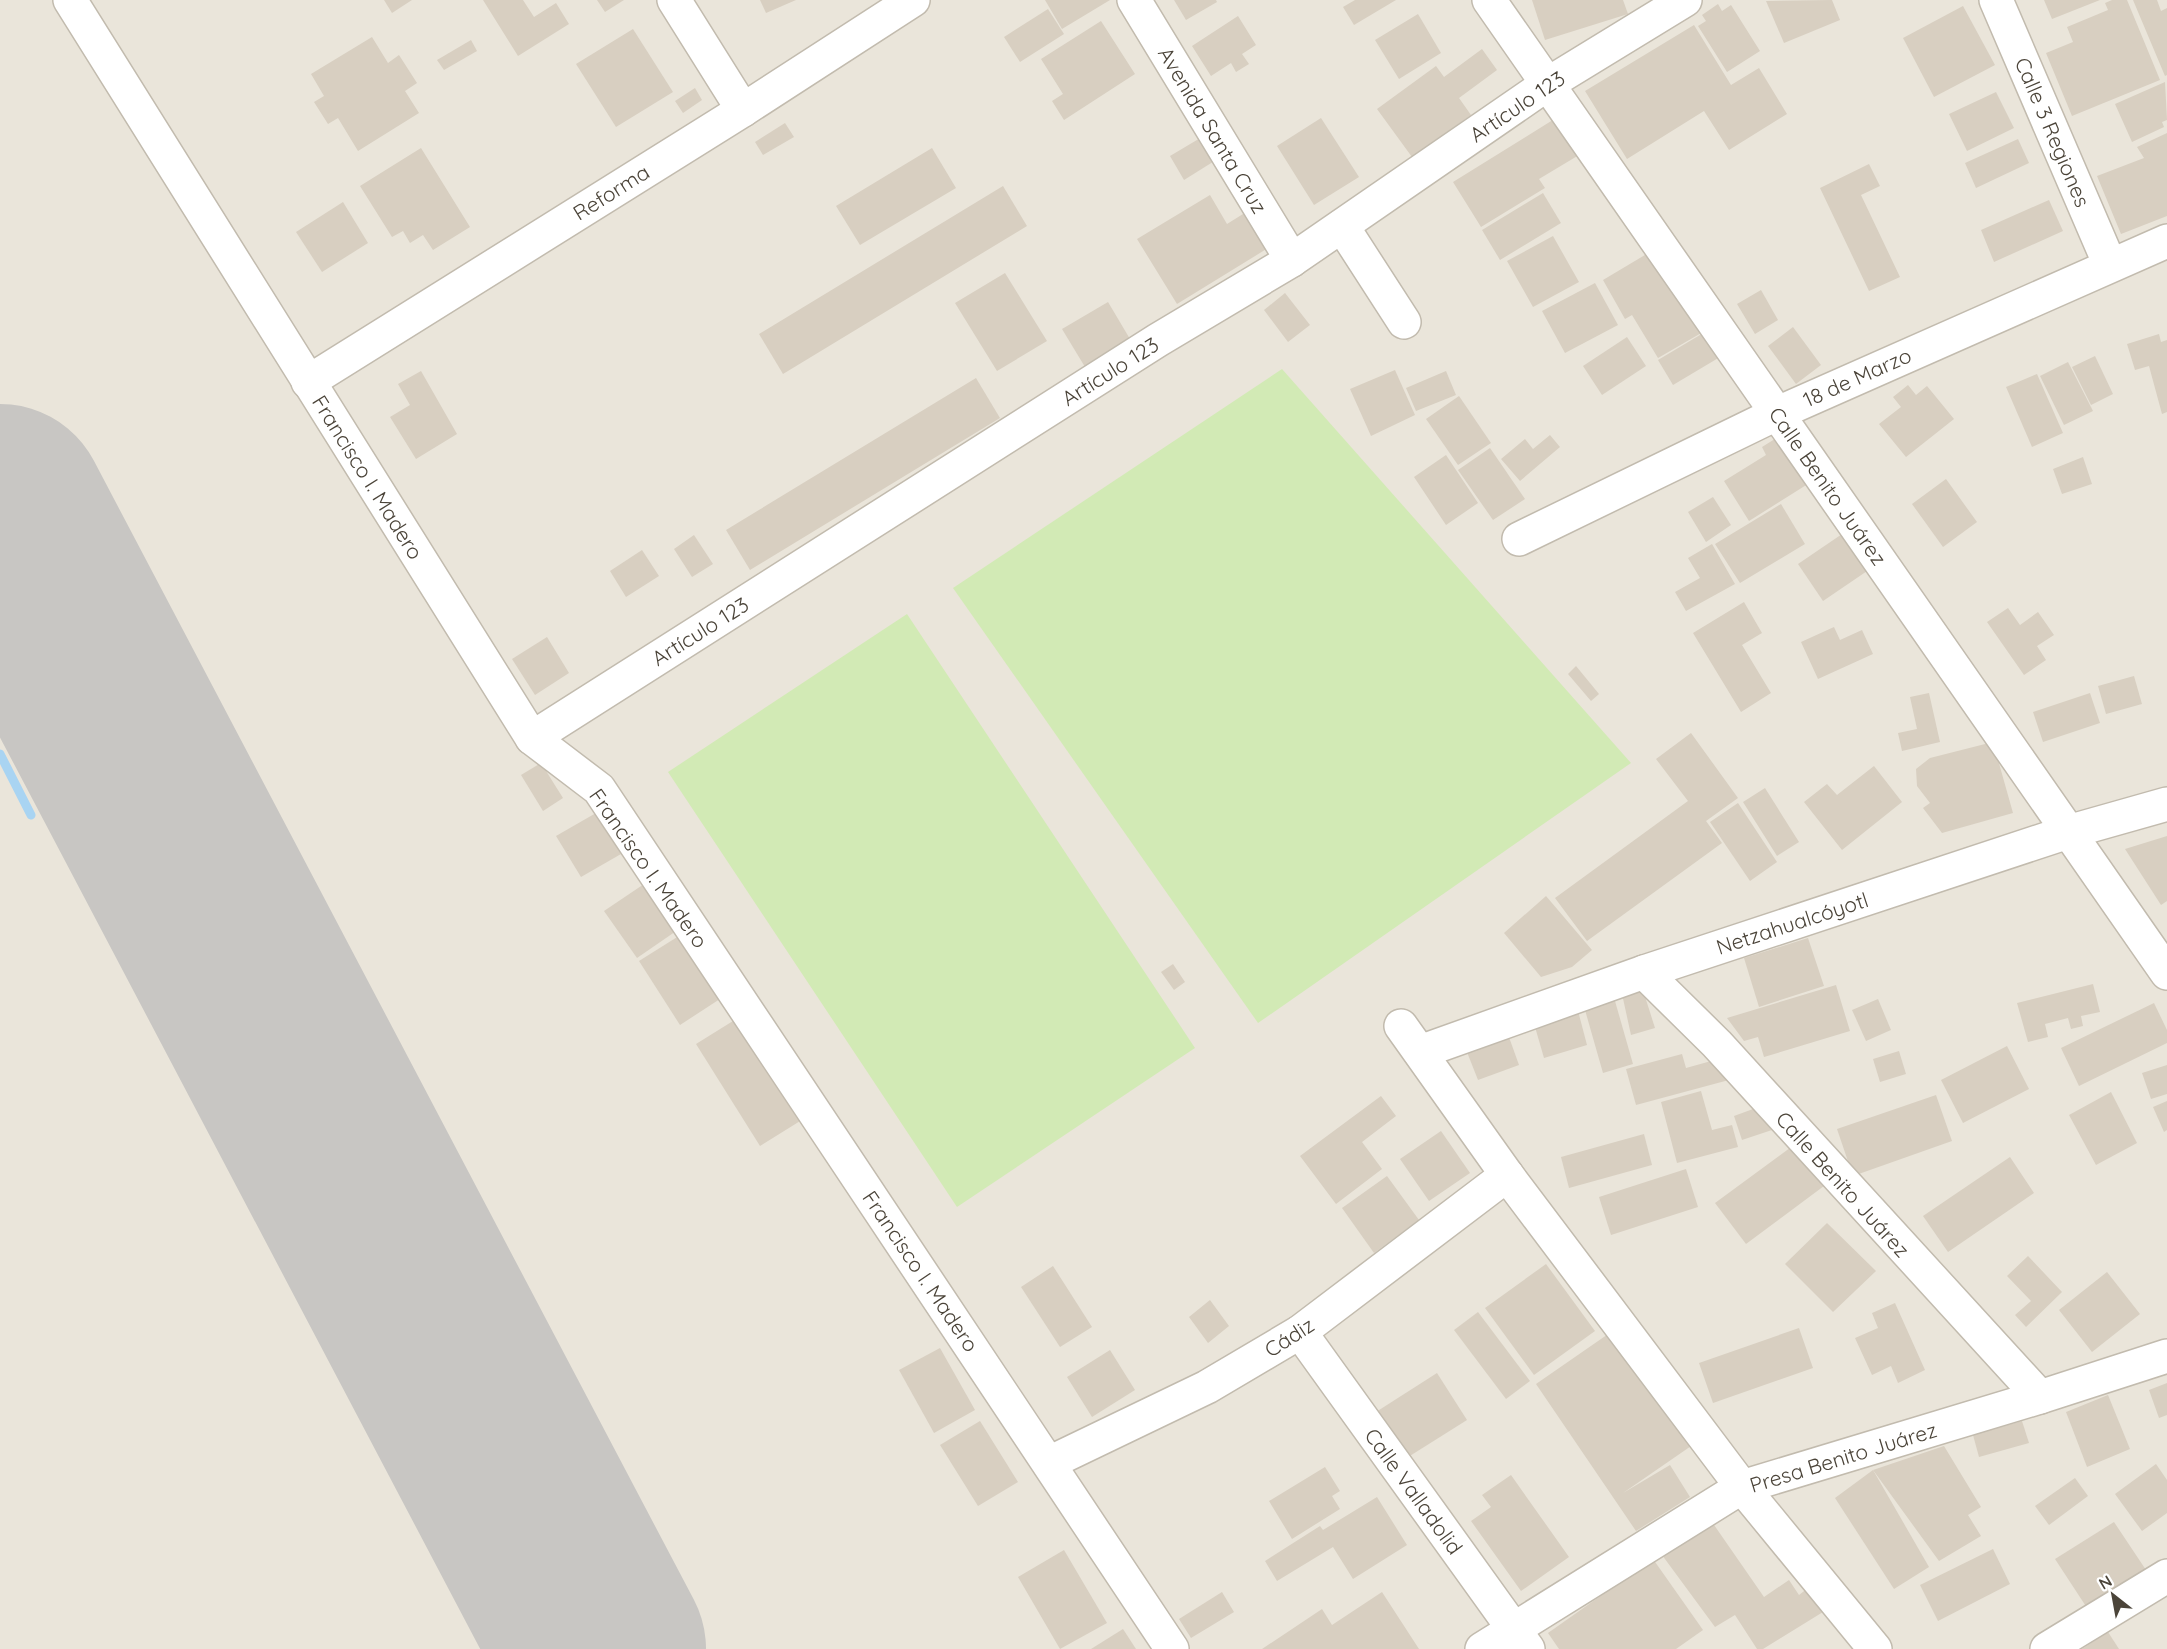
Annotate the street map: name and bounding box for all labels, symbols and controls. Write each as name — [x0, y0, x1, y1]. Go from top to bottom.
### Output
street label: Avenida Santa Cruz — [1153, 42, 1273, 218]
street label: Calle 3 Regiones — [2010, 53, 2096, 211]
street label: Artículo 123 — [1464, 65, 1570, 147]
street label: Reforma — [568, 158, 654, 226]
street label: Artículo 123 — [1057, 331, 1163, 411]
street label: 18 de Marzo — [1799, 342, 1915, 412]
street label: Francisco I. Madero — [307, 390, 429, 564]
street label: Calle Benito Juárez — [1764, 402, 1892, 570]
street label: Artículo 123 — [647, 591, 753, 671]
street label: Francisco I. Madero — [584, 783, 714, 953]
street label: Netzahualcóyotl — [1713, 886, 1871, 960]
street label: Calle Benito Juárez — [1771, 1106, 1915, 1262]
street label: Francisco I. Madero — [857, 1186, 985, 1356]
street label: Cádiz — [1259, 1311, 1319, 1363]
street label: Presa Benito Juárez — [1746, 1416, 1940, 1498]
street label: Calle Valladolid — [1359, 1423, 1469, 1559]
north arrow — [2083, 1565, 2143, 1625]
text: N — [2095, 1571, 2115, 1594]

